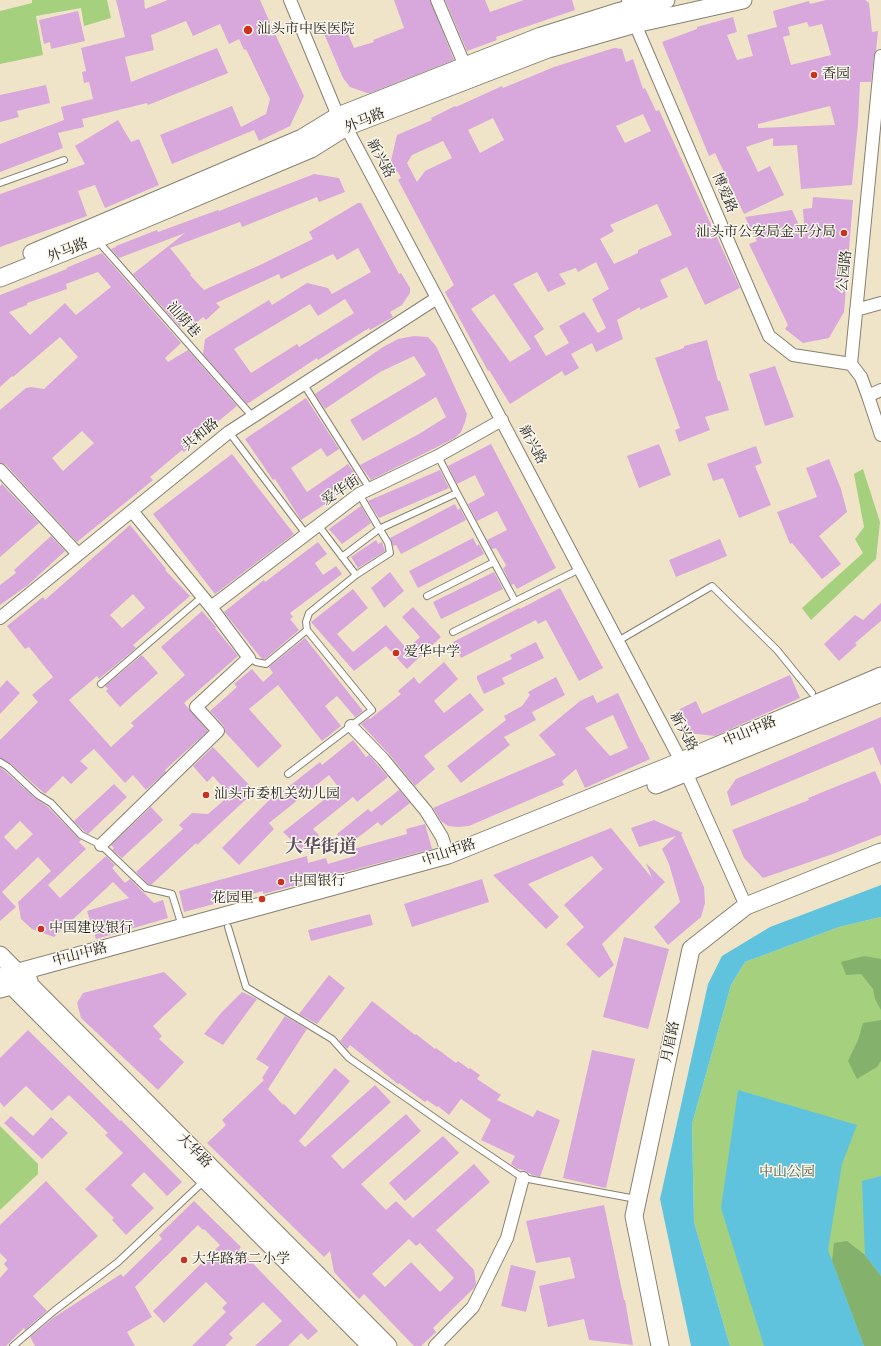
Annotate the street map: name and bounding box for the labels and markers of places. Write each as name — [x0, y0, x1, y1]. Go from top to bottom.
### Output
place label: 汕头市中医医院 — [257, 22, 355, 38]
marker: 汕头市中医医院 — [242, 24, 254, 36]
place label: 香园 — [822, 67, 850, 83]
marker: 香园 — [809, 70, 819, 80]
place label: 汕头市公安局金平分局 — [696, 225, 836, 241]
marker: 汕头市公安局金平分局 — [839, 228, 849, 238]
place label: 爱华中学 — [404, 645, 460, 661]
marker: 爱华中学 — [391, 648, 401, 658]
place label: 汕头市委机关幼儿园 — [214, 787, 340, 803]
marker: 汕头市委机关幼儿园 — [201, 790, 211, 800]
place label: 中国银行 — [289, 874, 345, 890]
marker: 中国银行 — [276, 877, 286, 887]
place label: 花园里 — [212, 891, 254, 907]
marker: 花园里 — [257, 894, 267, 904]
place label: 中国建设银行 — [49, 921, 133, 937]
marker: 中国建设银行 — [36, 924, 46, 934]
place label: 大华路第二小学 — [192, 1252, 290, 1268]
marker: 大华路第二小学 — [179, 1255, 189, 1265]

